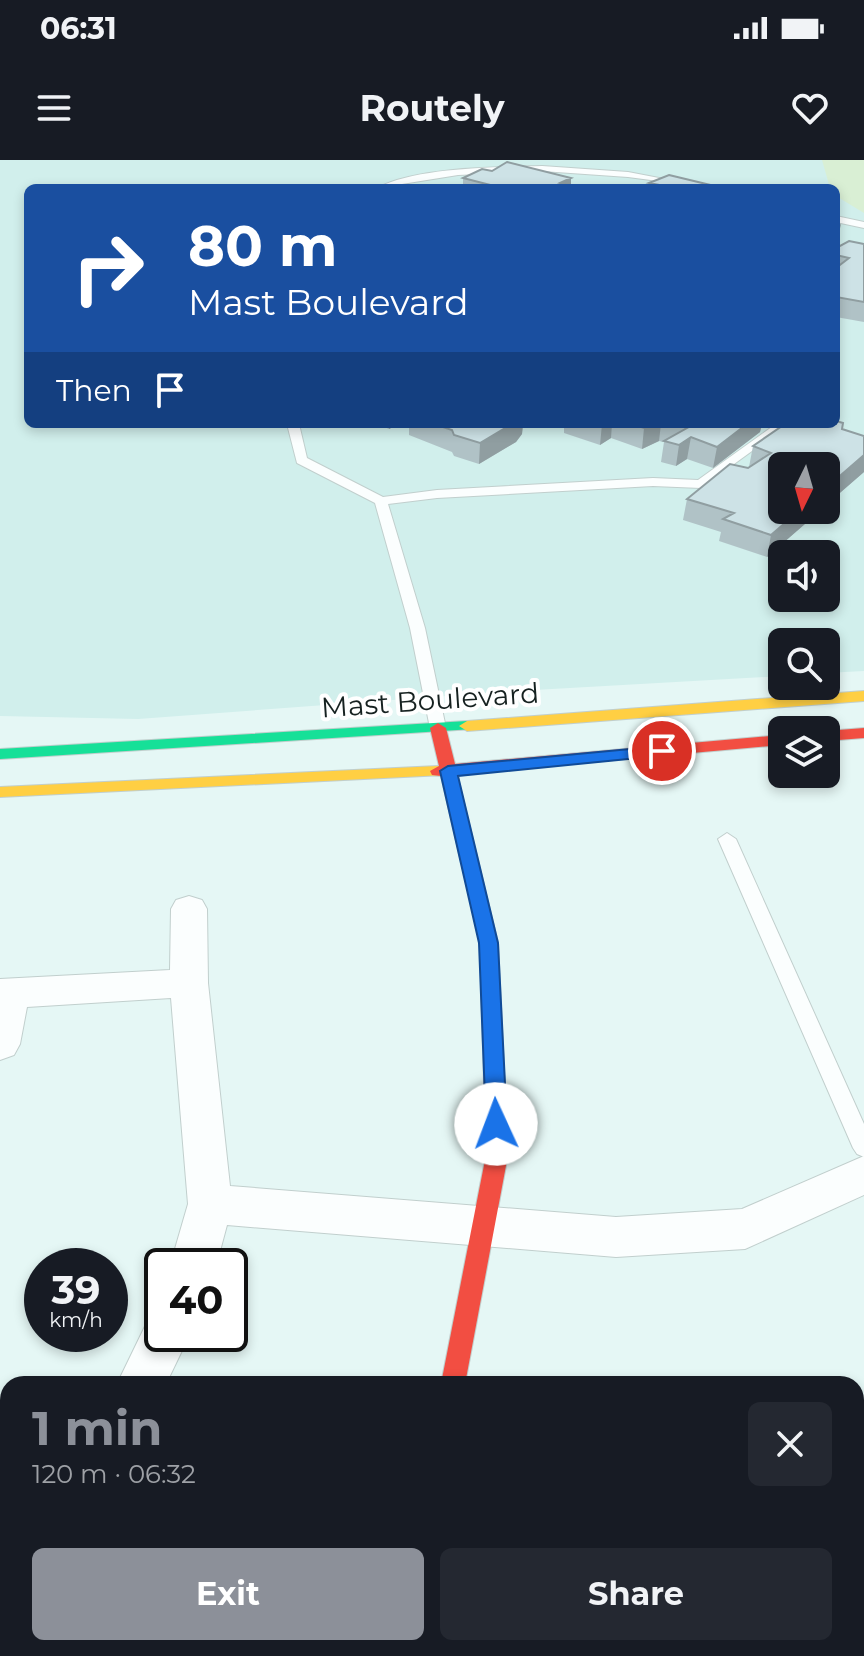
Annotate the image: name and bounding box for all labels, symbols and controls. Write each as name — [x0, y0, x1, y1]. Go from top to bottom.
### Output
text: 06:31 — [40, 10, 117, 47]
icon: menu — [32, 86, 76, 130]
text: Routely — [360, 86, 504, 130]
icon: heart — [788, 86, 832, 130]
text: 80 m — [188, 212, 338, 280]
icon: right — [56, 216, 160, 320]
text: Mast Boulevard — [188, 280, 469, 324]
icon: arrive — [148, 368, 192, 412]
text: Then — [56, 372, 132, 409]
north arrow — [768, 452, 840, 524]
map controls — [768, 452, 840, 788]
button: sound — [768, 540, 840, 612]
button: search — [768, 628, 840, 700]
street label: Mast Boulevard — [320, 675, 540, 725]
button: layers — [768, 716, 840, 788]
pin — [628, 717, 696, 785]
icon: arrive — [640, 729, 684, 773]
position arrow — [454, 1082, 538, 1166]
speed limit sign: 40 — [144, 1248, 248, 1352]
text: 39 — [51, 1265, 101, 1314]
text: km/h — [49, 1308, 103, 1332]
text: 1 min — [32, 1399, 162, 1457]
button: close — [748, 1402, 832, 1486]
text: 120 m · 06:32 — [32, 1458, 196, 1490]
button: Exit — [32, 1548, 424, 1640]
button: Share — [440, 1548, 832, 1640]

